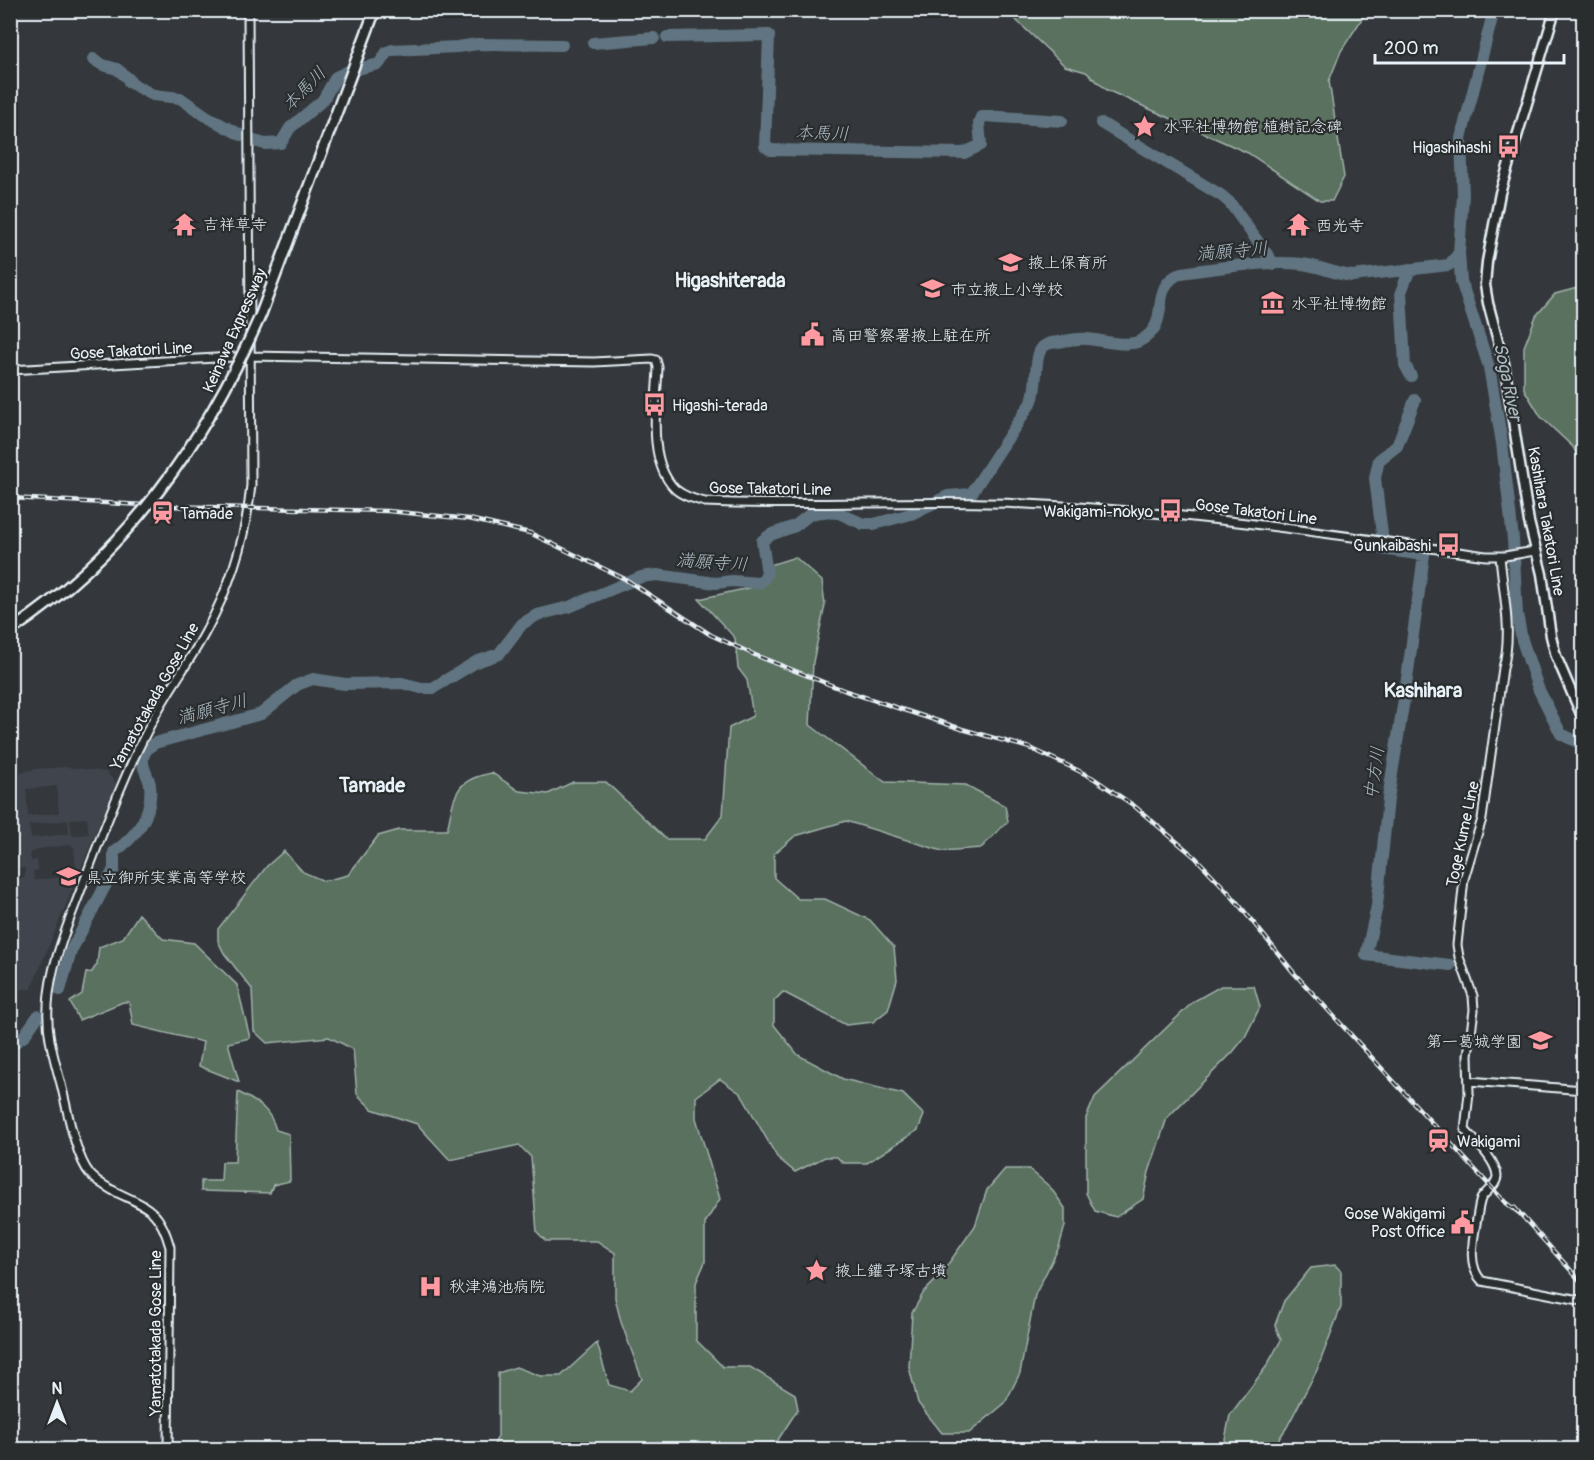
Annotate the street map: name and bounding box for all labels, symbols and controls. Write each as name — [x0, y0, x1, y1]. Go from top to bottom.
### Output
scale bar — [1375, 27, 1564, 65]
text: 200 m — [1384, 37, 1439, 60]
water label: 本馬川 — [277, 62, 331, 117]
place icon: 水平社博物館 植樹記念碑 — [1132, 113, 1158, 139]
place label: 水平社博物館 植樹記念碑 — [1163, 117, 1342, 137]
water label: 本馬川 — [795, 122, 849, 145]
bus stop icon: Higashihashi — [1496, 134, 1522, 160]
place label: Higashihashi — [1412, 138, 1491, 158]
temple icon: 吉祥草寺 — [172, 211, 198, 237]
temple icon: 西光寺 — [1285, 212, 1311, 238]
place label: 吉祥草寺 — [203, 215, 267, 235]
place label: 西光寺 — [1316, 216, 1364, 236]
water label: 満願寺川 — [1195, 237, 1269, 266]
school or university icon: 掖上保育所 — [997, 249, 1023, 275]
place label: 掖上保育所 — [1028, 253, 1108, 273]
street label: Keinawa Expressway — [198, 265, 271, 396]
district label: Higashiterada — [674, 268, 786, 293]
school or university icon: 市立掖上小学校 — [920, 276, 946, 302]
place label: 市立掖上小学校 — [951, 280, 1063, 300]
museum icon: 水平社博物館 — [1260, 290, 1286, 316]
place label: 水平社博物館 — [1291, 294, 1387, 314]
public building icon: 高田警察署掖上駐在所 — [800, 322, 826, 348]
place label: 高田警察署掖上駐在所 — [831, 326, 991, 346]
street label: Gose Takatori Line — [69, 338, 193, 364]
water label: Soga River — [1488, 341, 1528, 426]
bus stop icon: Higashi-terada — [641, 392, 667, 418]
place label: Higashi-terada — [672, 396, 768, 416]
street label: Kashihara Takatori Line — [1523, 445, 1569, 597]
street label: Gose Takatori Line — [709, 478, 831, 500]
street label: Gose Takatori Line — [1194, 495, 1318, 529]
bus stop icon: Wakigami-nokyo — [1158, 498, 1184, 524]
station icon: Tamade — [149, 500, 175, 526]
place label: Wakigami-nokyo — [1043, 502, 1153, 522]
place label: Tamade — [180, 504, 233, 524]
bus stop icon: Gunkaibashi — [1436, 532, 1462, 558]
place label: Gunkaibashi — [1353, 536, 1431, 556]
water label: 満願寺川 — [675, 549, 749, 576]
street label: Yamatotakada Gose Line — [106, 619, 204, 775]
district label: Kashihara — [1384, 678, 1462, 703]
water label: 満願寺川 — [174, 689, 250, 730]
water label: 中方川 — [1359, 745, 1390, 801]
district label: Tamade — [338, 773, 406, 798]
street label: Toge Kume Line — [1442, 779, 1484, 889]
school or university icon: 県立御所実業高等学校 — [55, 864, 81, 890]
place label: 県立御所実業高等学校 — [86, 868, 246, 888]
school or university icon: 第一葛城学園 — [1527, 1028, 1553, 1054]
place label: 第一葛城学園 — [1426, 1032, 1522, 1052]
station icon: Wakigami — [1426, 1128, 1452, 1154]
place label: Wakigami — [1457, 1132, 1520, 1152]
place label: Gose Wakigami Post Office — [1344, 1204, 1445, 1242]
public building icon: Gose Wakigami Post Office — [1450, 1209, 1476, 1235]
street label: Yamatotakada Gose Line — [146, 1250, 166, 1417]
place icon: 掖上鑵子塚古墳 — [804, 1257, 830, 1283]
place label: 掖上鑵子塚古墳 — [835, 1261, 947, 1281]
hospital icon: 秋津鴻池病院 — [418, 1273, 444, 1299]
place label: 秋津鴻池病院 — [449, 1277, 545, 1297]
north arrow — [27, 1373, 87, 1433]
text: N — [52, 1379, 63, 1399]

